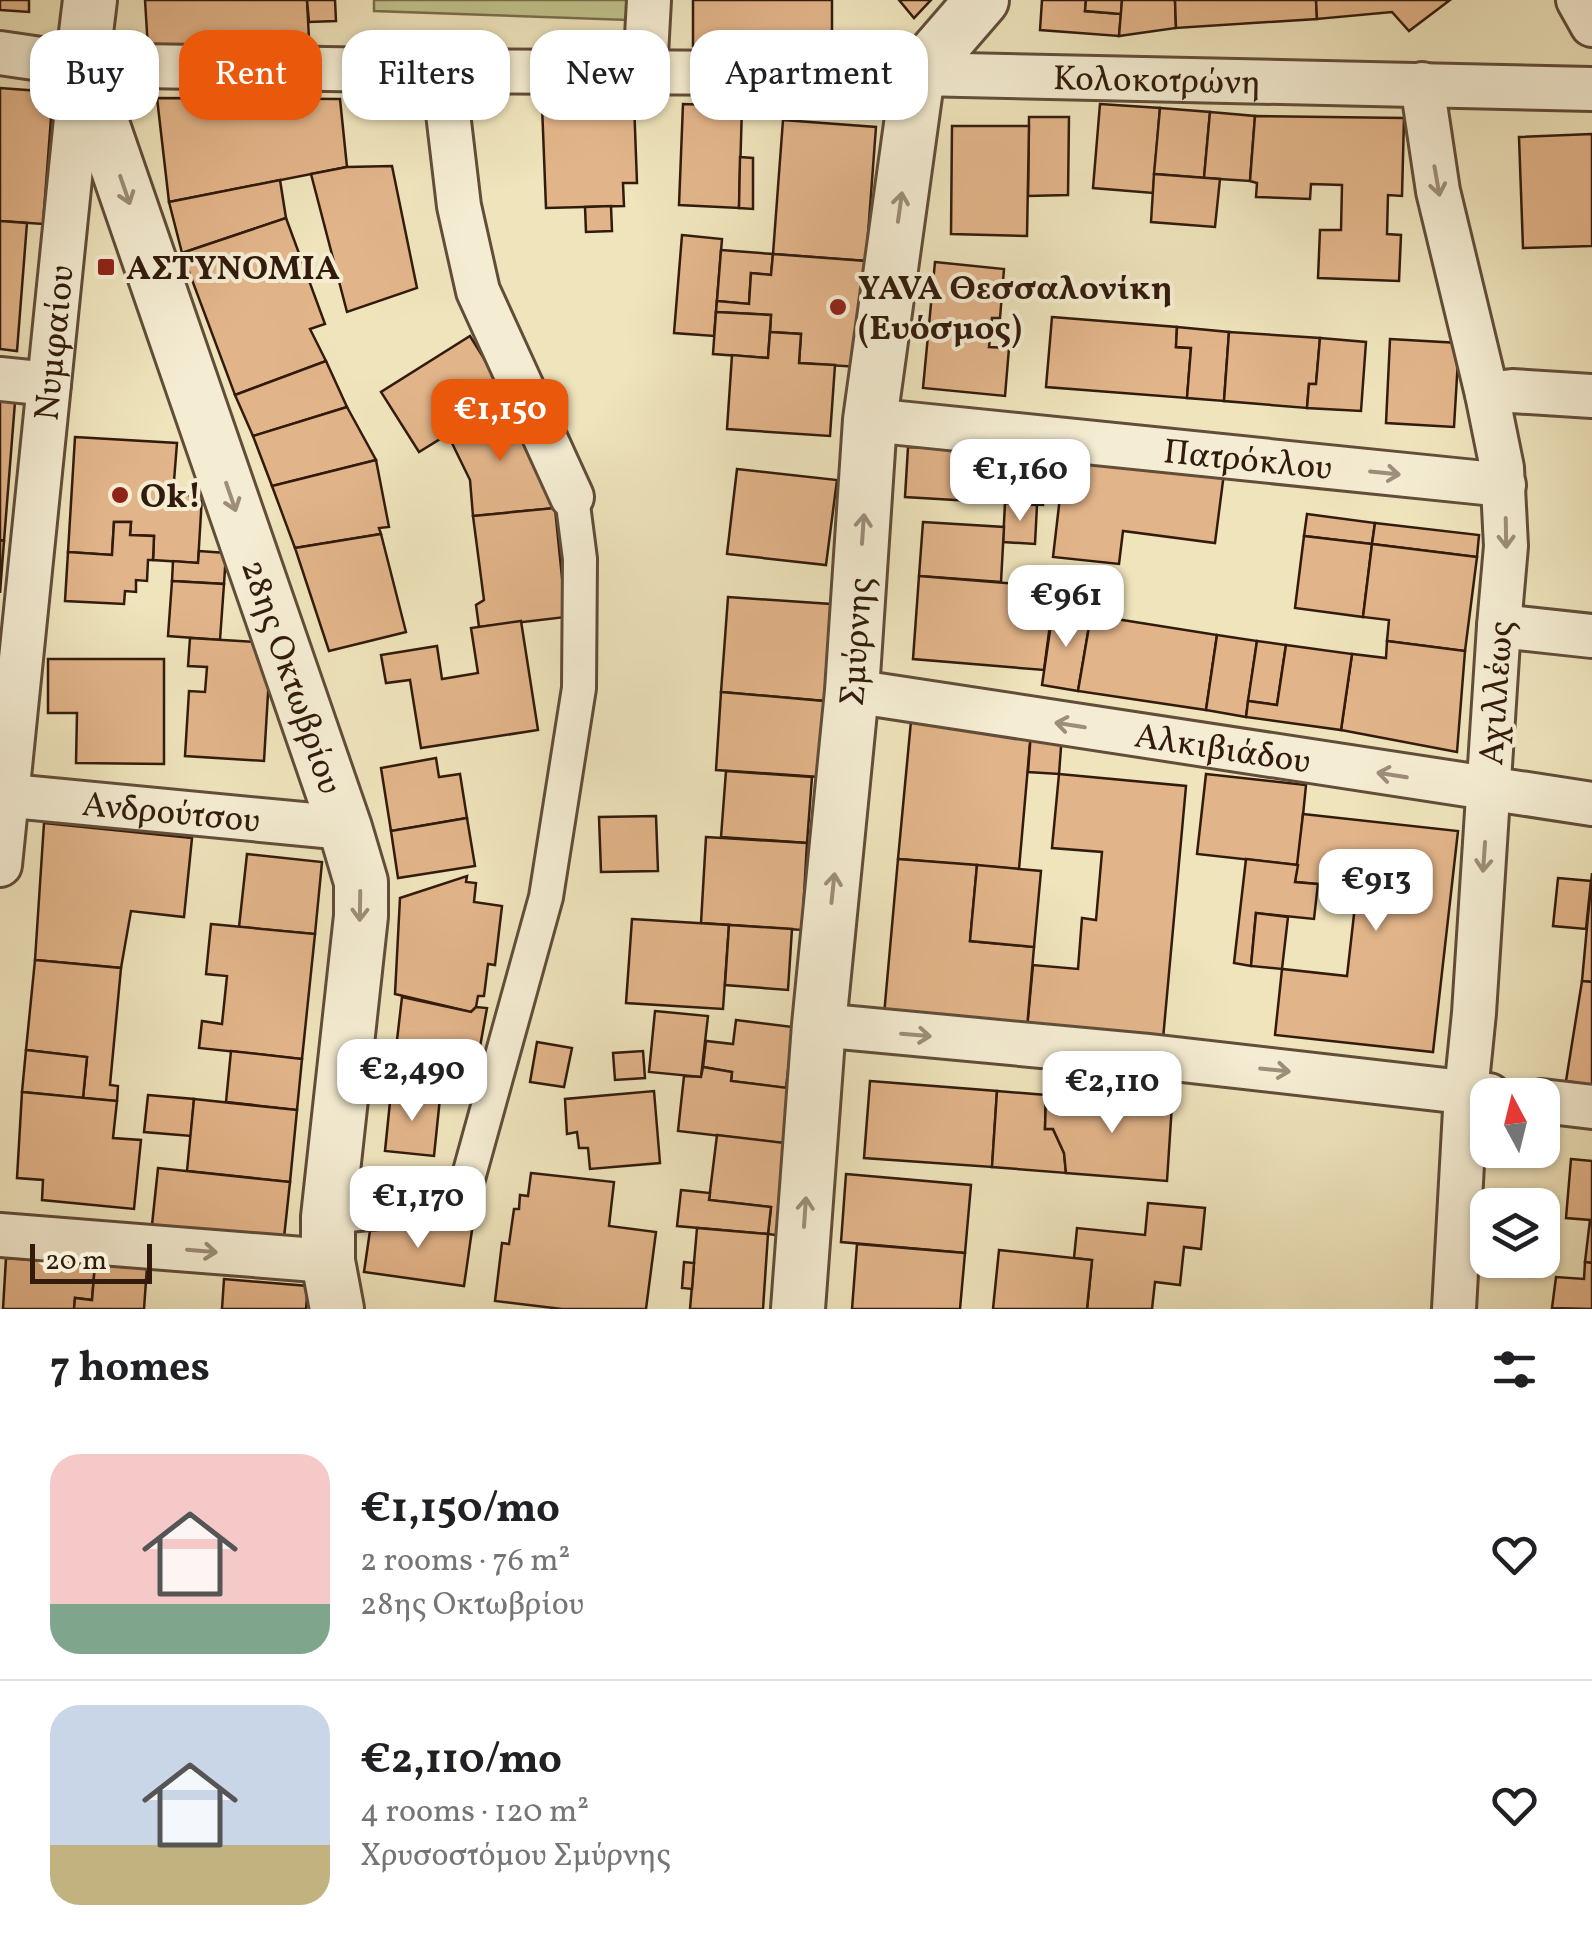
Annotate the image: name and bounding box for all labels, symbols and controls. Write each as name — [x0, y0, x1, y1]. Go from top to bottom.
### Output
chip: Buy — [30, 30, 159, 120]
chip: Rent — [179, 30, 322, 120]
chip: Filters — [342, 30, 510, 120]
chip: New — [530, 30, 670, 120]
chip: Apartment — [690, 30, 928, 120]
street label: Κολοκοτρώνη — [1052, 56, 1261, 109]
one-way arrow — [1428, 164, 1447, 196]
one-way arrow — [117, 174, 135, 205]
one-way arrow — [891, 191, 910, 223]
place label: ΑΣΤΥΝΟΜΙΑ — [126, 246, 340, 294]
marker: ΑΣΤΥΝΟΜΙΑ — [95, 256, 117, 278]
street label: Νυμφαίου — [24, 263, 88, 423]
place label: YAVA Θεσσαλονίκη (Ευόσμος) — [858, 266, 1172, 354]
marker: YAVA Θεσσαλονίκη (Ευόσμος) — [827, 296, 849, 318]
pin: €1,150 — [419, 379, 581, 464]
text: €1,150 — [453, 389, 547, 433]
street label: Πατρόκλου — [1161, 429, 1334, 494]
pin: €1,160 — [939, 439, 1101, 524]
text: €1,160 — [972, 449, 1068, 493]
one-way arrow — [1369, 463, 1401, 482]
place label: Ok! — [140, 474, 202, 522]
one-way arrow — [223, 481, 241, 513]
marker: Ok! — [109, 484, 131, 506]
one-way arrow — [854, 514, 873, 546]
one-way arrow — [1496, 517, 1515, 549]
street label: 28ης Οκτωβρίου — [227, 553, 352, 801]
pin: €961 — [1007, 565, 1125, 650]
text: €961 — [1030, 575, 1102, 619]
street label: Σμύρνης — [830, 576, 887, 708]
street label: Αχιλλέως — [1469, 619, 1527, 767]
street label: Αλκιβιάδου — [1131, 713, 1314, 788]
one-way arrow — [1055, 715, 1087, 734]
one-way arrow — [1376, 765, 1408, 783]
street label: Ανδρούτσου — [80, 782, 262, 847]
one-way arrow — [1474, 841, 1493, 873]
pin: €913 — [1317, 849, 1435, 934]
text: €913 — [1341, 859, 1411, 903]
one-way arrow — [823, 872, 842, 905]
one-way arrow — [351, 889, 370, 921]
one-way arrow — [900, 1025, 932, 1044]
pin: €2,490 — [331, 1039, 493, 1124]
text: €2,490 — [359, 1049, 465, 1093]
pin: €2,110 — [1031, 1051, 1193, 1136]
text: €2,110 — [1065, 1061, 1159, 1105]
one-way arrow — [1258, 1061, 1290, 1080]
north arrow — [1470, 1078, 1560, 1168]
map controls — [1470, 1078, 1560, 1278]
pin: €1,170 — [337, 1166, 499, 1251]
text: €1,170 — [372, 1176, 464, 1220]
button: layers — [1470, 1188, 1560, 1278]
one-way arrow — [796, 1196, 815, 1228]
scale bar — [30, 1239, 152, 1284]
one-way arrow — [185, 1241, 217, 1260]
text: 20 m — [45, 1242, 107, 1281]
text: 7 homes — [50, 1340, 210, 1399]
icon: filters — [1487, 1342, 1542, 1397]
text: €1,150/mo — [360, 1481, 560, 1540]
icon: home — [130, 1494, 250, 1614]
icon: heart — [1487, 1527, 1542, 1582]
text: 2 rooms · 76 m² — [360, 1540, 570, 1584]
text: 28ης Οκτωβρίου — [360, 1584, 584, 1628]
text: €2,110/mo — [360, 1732, 562, 1791]
icon: home — [130, 1745, 250, 1865]
icon: heart — [1487, 1778, 1542, 1833]
text: 4 rooms · 120 m² — [360, 1791, 589, 1835]
text: Χρυσοστόμου Σμύρνης — [360, 1835, 671, 1879]

